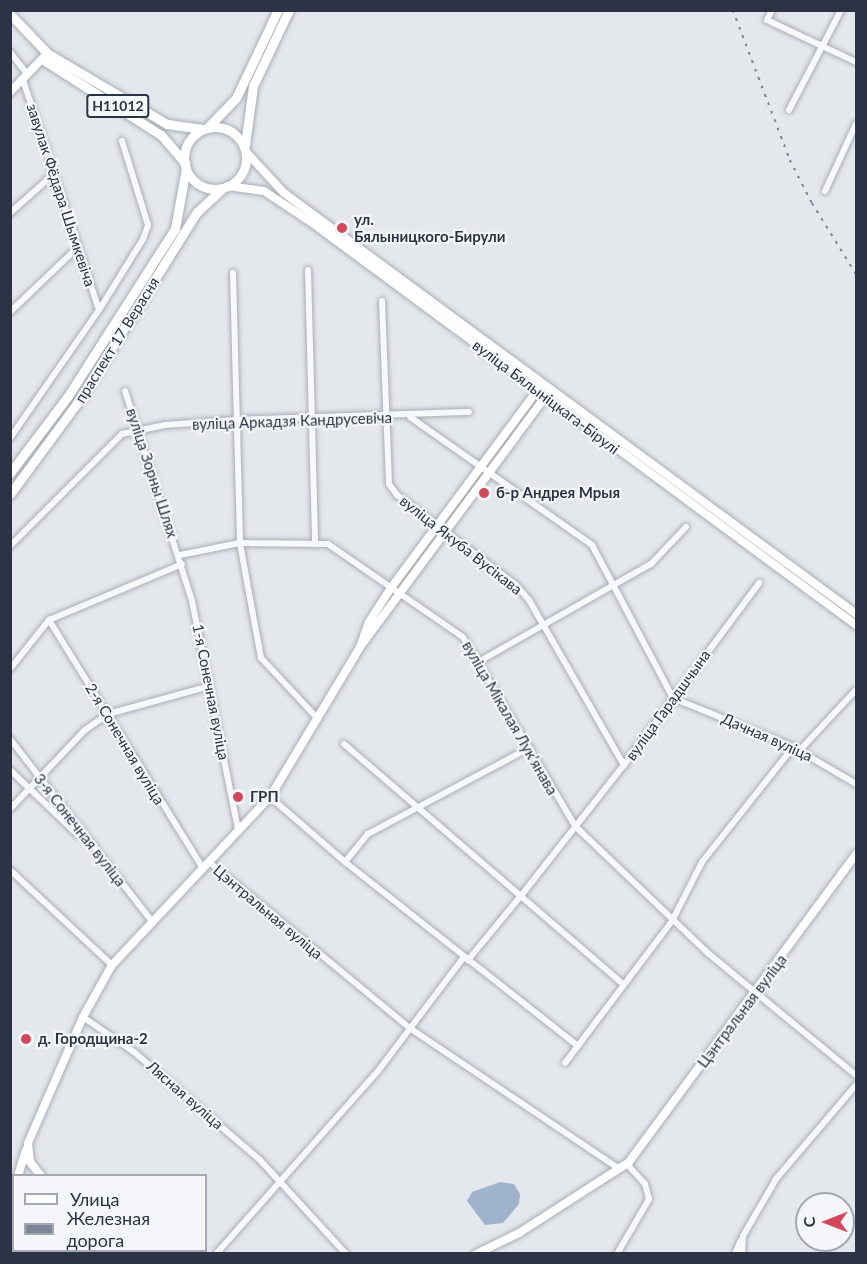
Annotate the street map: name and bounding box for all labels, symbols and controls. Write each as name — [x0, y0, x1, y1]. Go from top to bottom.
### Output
road number: Н11012 — [85, 95, 151, 117]
street label: завулак Фёдара Шымкевіча — [23, 101, 99, 289]
place label: ул. Бялыницкого-Бирули — [354, 210, 505, 245]
marker: ул. Бялыницкого-Бирули — [335, 221, 349, 235]
street label: праспект 17 Верасня — [71, 274, 163, 406]
street label: вуліца Бялыніцкага-Бірулі — [469, 336, 623, 458]
street label: вуліца Зорны Шлях — [123, 406, 181, 540]
street label: вуліца Аркадзя Кандрусевіча — [192, 409, 392, 433]
place label: б-р Андрея Мрыя — [496, 484, 620, 502]
marker: б-р Андрея Мрыя — [477, 486, 491, 500]
street label: вуліца Якуба Вусікава — [396, 492, 526, 598]
street label: 1-я Сонечная вуліца — [189, 622, 233, 762]
street label: вуліца Мікалая Лукʼянава — [459, 638, 561, 798]
street label: вуліца Гарадшчына — [622, 646, 714, 764]
street label: 2-я Сонечная вуліца — [82, 680, 168, 808]
street label: Дачная вуліца — [719, 709, 815, 765]
street label: 3-я Сонечная вуліца — [30, 770, 130, 890]
place label: ГРП — [250, 788, 279, 806]
marker: ГРП — [231, 790, 245, 804]
street label: Цэнтральная вуліца — [210, 861, 326, 963]
street label: Цэнтральная вуліца — [694, 951, 790, 1071]
place label: д. Городщина-2 — [38, 1030, 148, 1048]
marker: д. Городщина-2 — [19, 1032, 33, 1046]
street label: Лясная вуліца — [143, 1057, 227, 1133]
legend — [12, 1174, 207, 1252]
text: Улица — [70, 1188, 120, 1210]
north arrow — [795, 1192, 855, 1252]
text: Железная дорога — [66, 1207, 150, 1251]
text: С — [799, 1217, 818, 1227]

